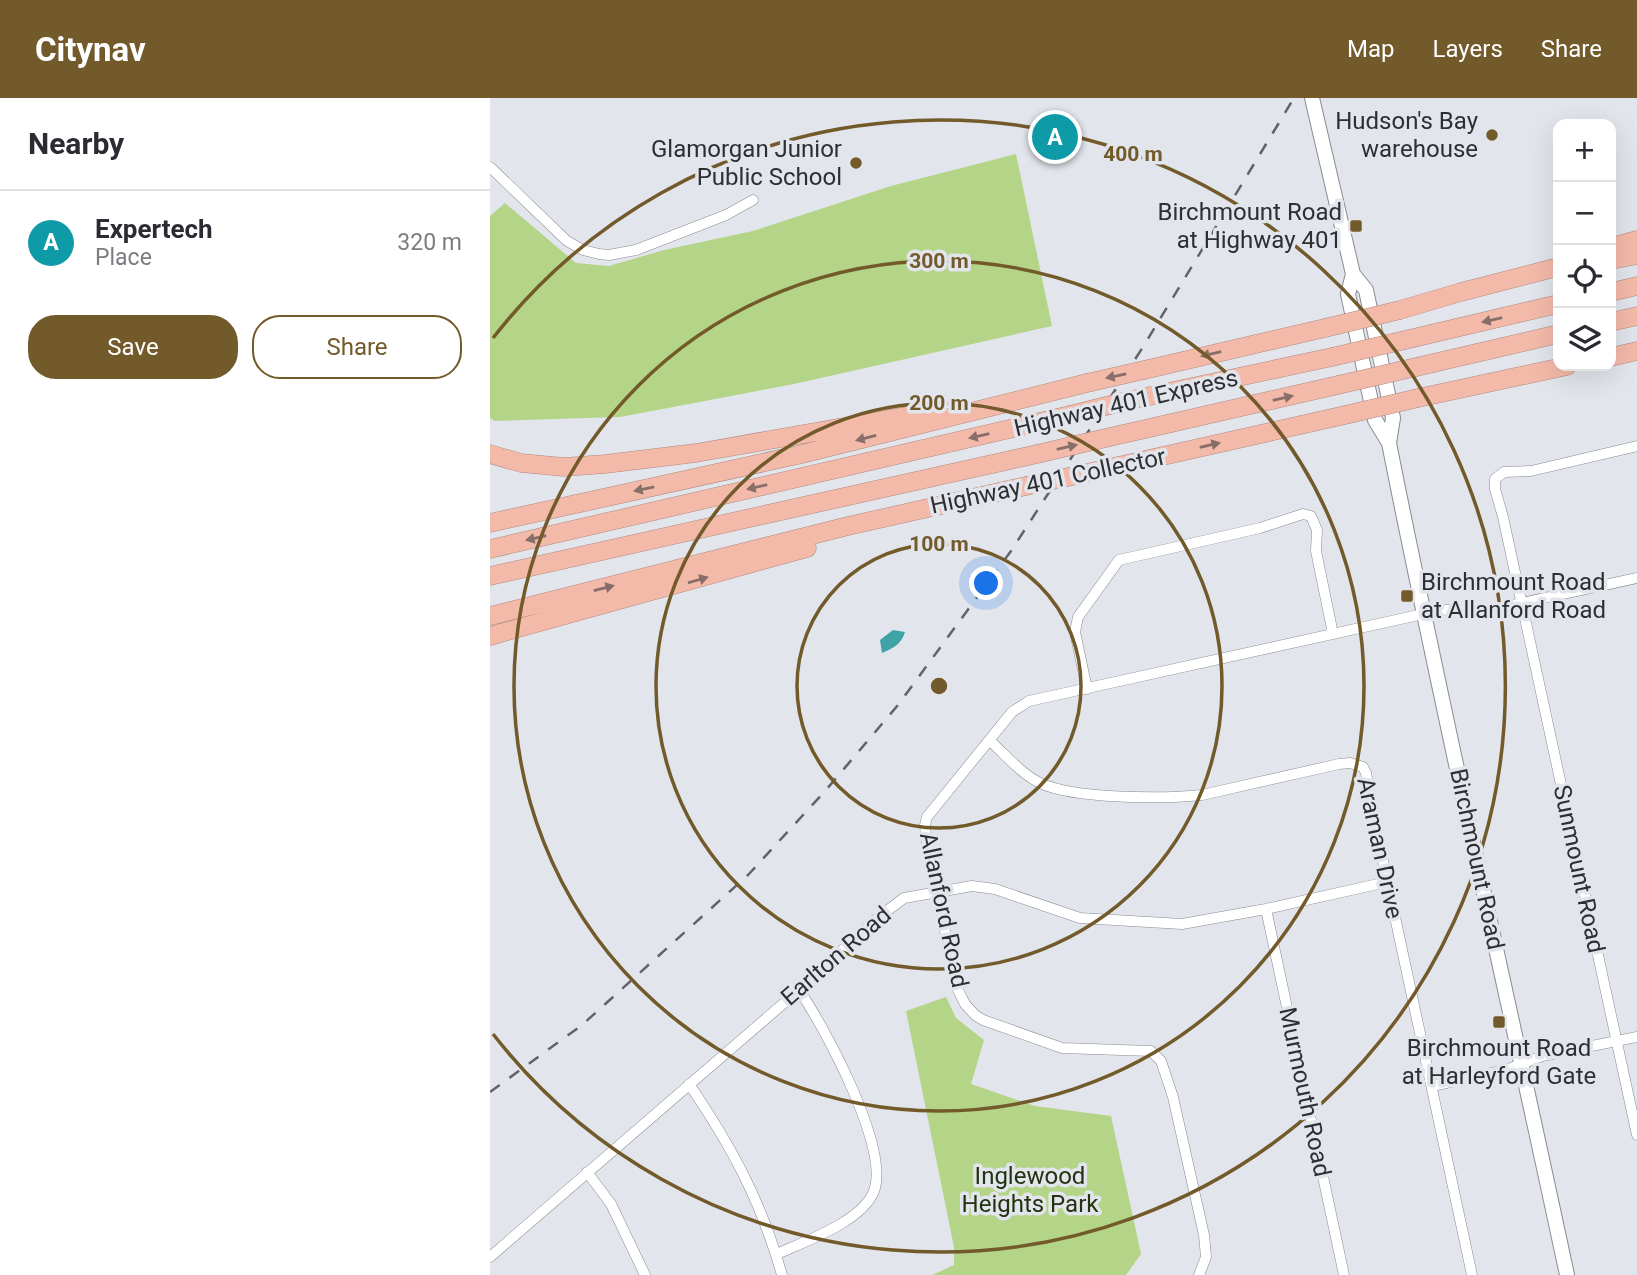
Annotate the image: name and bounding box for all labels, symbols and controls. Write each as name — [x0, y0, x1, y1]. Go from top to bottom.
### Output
text: Citynav — [35, 30, 146, 69]
text: Map — [1347, 35, 1395, 63]
text: Layers — [1433, 35, 1503, 63]
text: Share — [1541, 35, 1602, 63]
place label: Hudson's Bay warehouse — [1335, 107, 1479, 163]
pin: A — [1032, 111, 1078, 163]
map controls — [1553, 119, 1616, 371]
button: + — [1553, 119, 1616, 182]
text: Nearby — [28, 126, 124, 161]
marker: Hudson's Bay warehouse — [1484, 127, 1500, 143]
place label: Glamorgan Junior Public School — [651, 135, 842, 191]
text: 400 m — [1103, 142, 1163, 166]
marker: Glamorgan Junior Public School — [848, 155, 864, 171]
button: − — [1553, 182, 1616, 245]
place label: Birchmount Road at Highway 401 — [1157, 198, 1342, 254]
text: Expertech — [95, 214, 213, 244]
marker: Birchmount Road at Highway 401 — [1348, 218, 1364, 234]
text: A — [43, 229, 59, 256]
text: 320 m — [397, 229, 462, 256]
text: Place — [95, 244, 152, 271]
button: locate — [1553, 245, 1616, 308]
text: 300 m — [909, 249, 969, 273]
button: layers — [1553, 308, 1616, 371]
button: Save — [28, 315, 238, 379]
button: Share — [252, 315, 462, 379]
one-way arrow — [1481, 315, 1503, 326]
one-way arrow — [1200, 349, 1222, 360]
street label: Highway 401 Express — [1011, 364, 1241, 442]
one-way arrow — [1105, 371, 1127, 382]
text: 200 m — [909, 391, 969, 415]
one-way arrow — [1272, 392, 1294, 403]
one-way arrow — [968, 431, 990, 442]
one-way arrow — [854, 433, 876, 444]
one-way arrow — [1199, 440, 1221, 451]
one-way arrow — [1056, 441, 1078, 452]
street label: Highway 401 Collector — [928, 442, 1168, 520]
one-way arrow — [746, 482, 768, 493]
one-way arrow — [633, 484, 655, 495]
text: 100 m — [909, 532, 969, 556]
one-way arrow — [525, 533, 547, 544]
your location — [969, 566, 1003, 600]
place label: Birchmount Road at Allanford Road — [1421, 568, 1606, 624]
one-way arrow — [688, 574, 709, 584]
one-way arrow — [593, 582, 615, 593]
marker: Birchmount Road at Allanford Road — [1399, 588, 1415, 604]
centre of rings — [927, 674, 951, 698]
street label: Birchmount Road — [1444, 766, 1510, 952]
street label: Araman Drive — [1351, 775, 1409, 921]
street label: Sunmount Road — [1548, 783, 1610, 955]
street label: Allanford Road — [914, 830, 974, 990]
street label: Earlton Road — [775, 901, 897, 1011]
street label: Murmouth Road — [1273, 1005, 1337, 1179]
marker: Birchmount Road at Harleyford Gate — [1491, 1014, 1507, 1030]
place label: Birchmount Road at Harleyford Gate — [1402, 1034, 1596, 1090]
park label: Inglewood Heights Park — [962, 1162, 1099, 1218]

